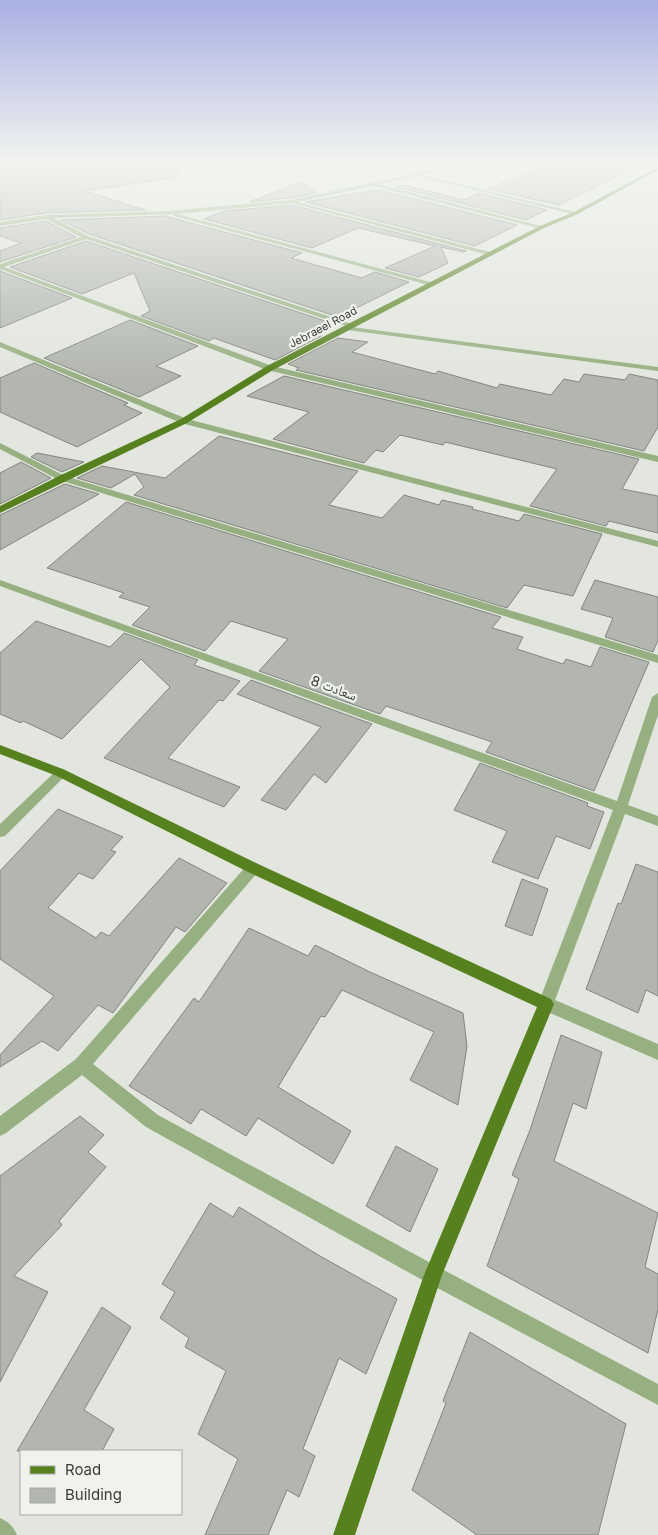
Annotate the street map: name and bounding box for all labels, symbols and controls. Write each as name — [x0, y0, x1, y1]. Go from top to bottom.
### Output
street label: Jebraeel Road — [287, 303, 359, 351]
street label: سعادت 8 — [309, 671, 360, 704]
legend — [20, 1450, 182, 1515]
text: Road — [65, 1460, 101, 1479]
text: Building — [65, 1485, 122, 1504]

